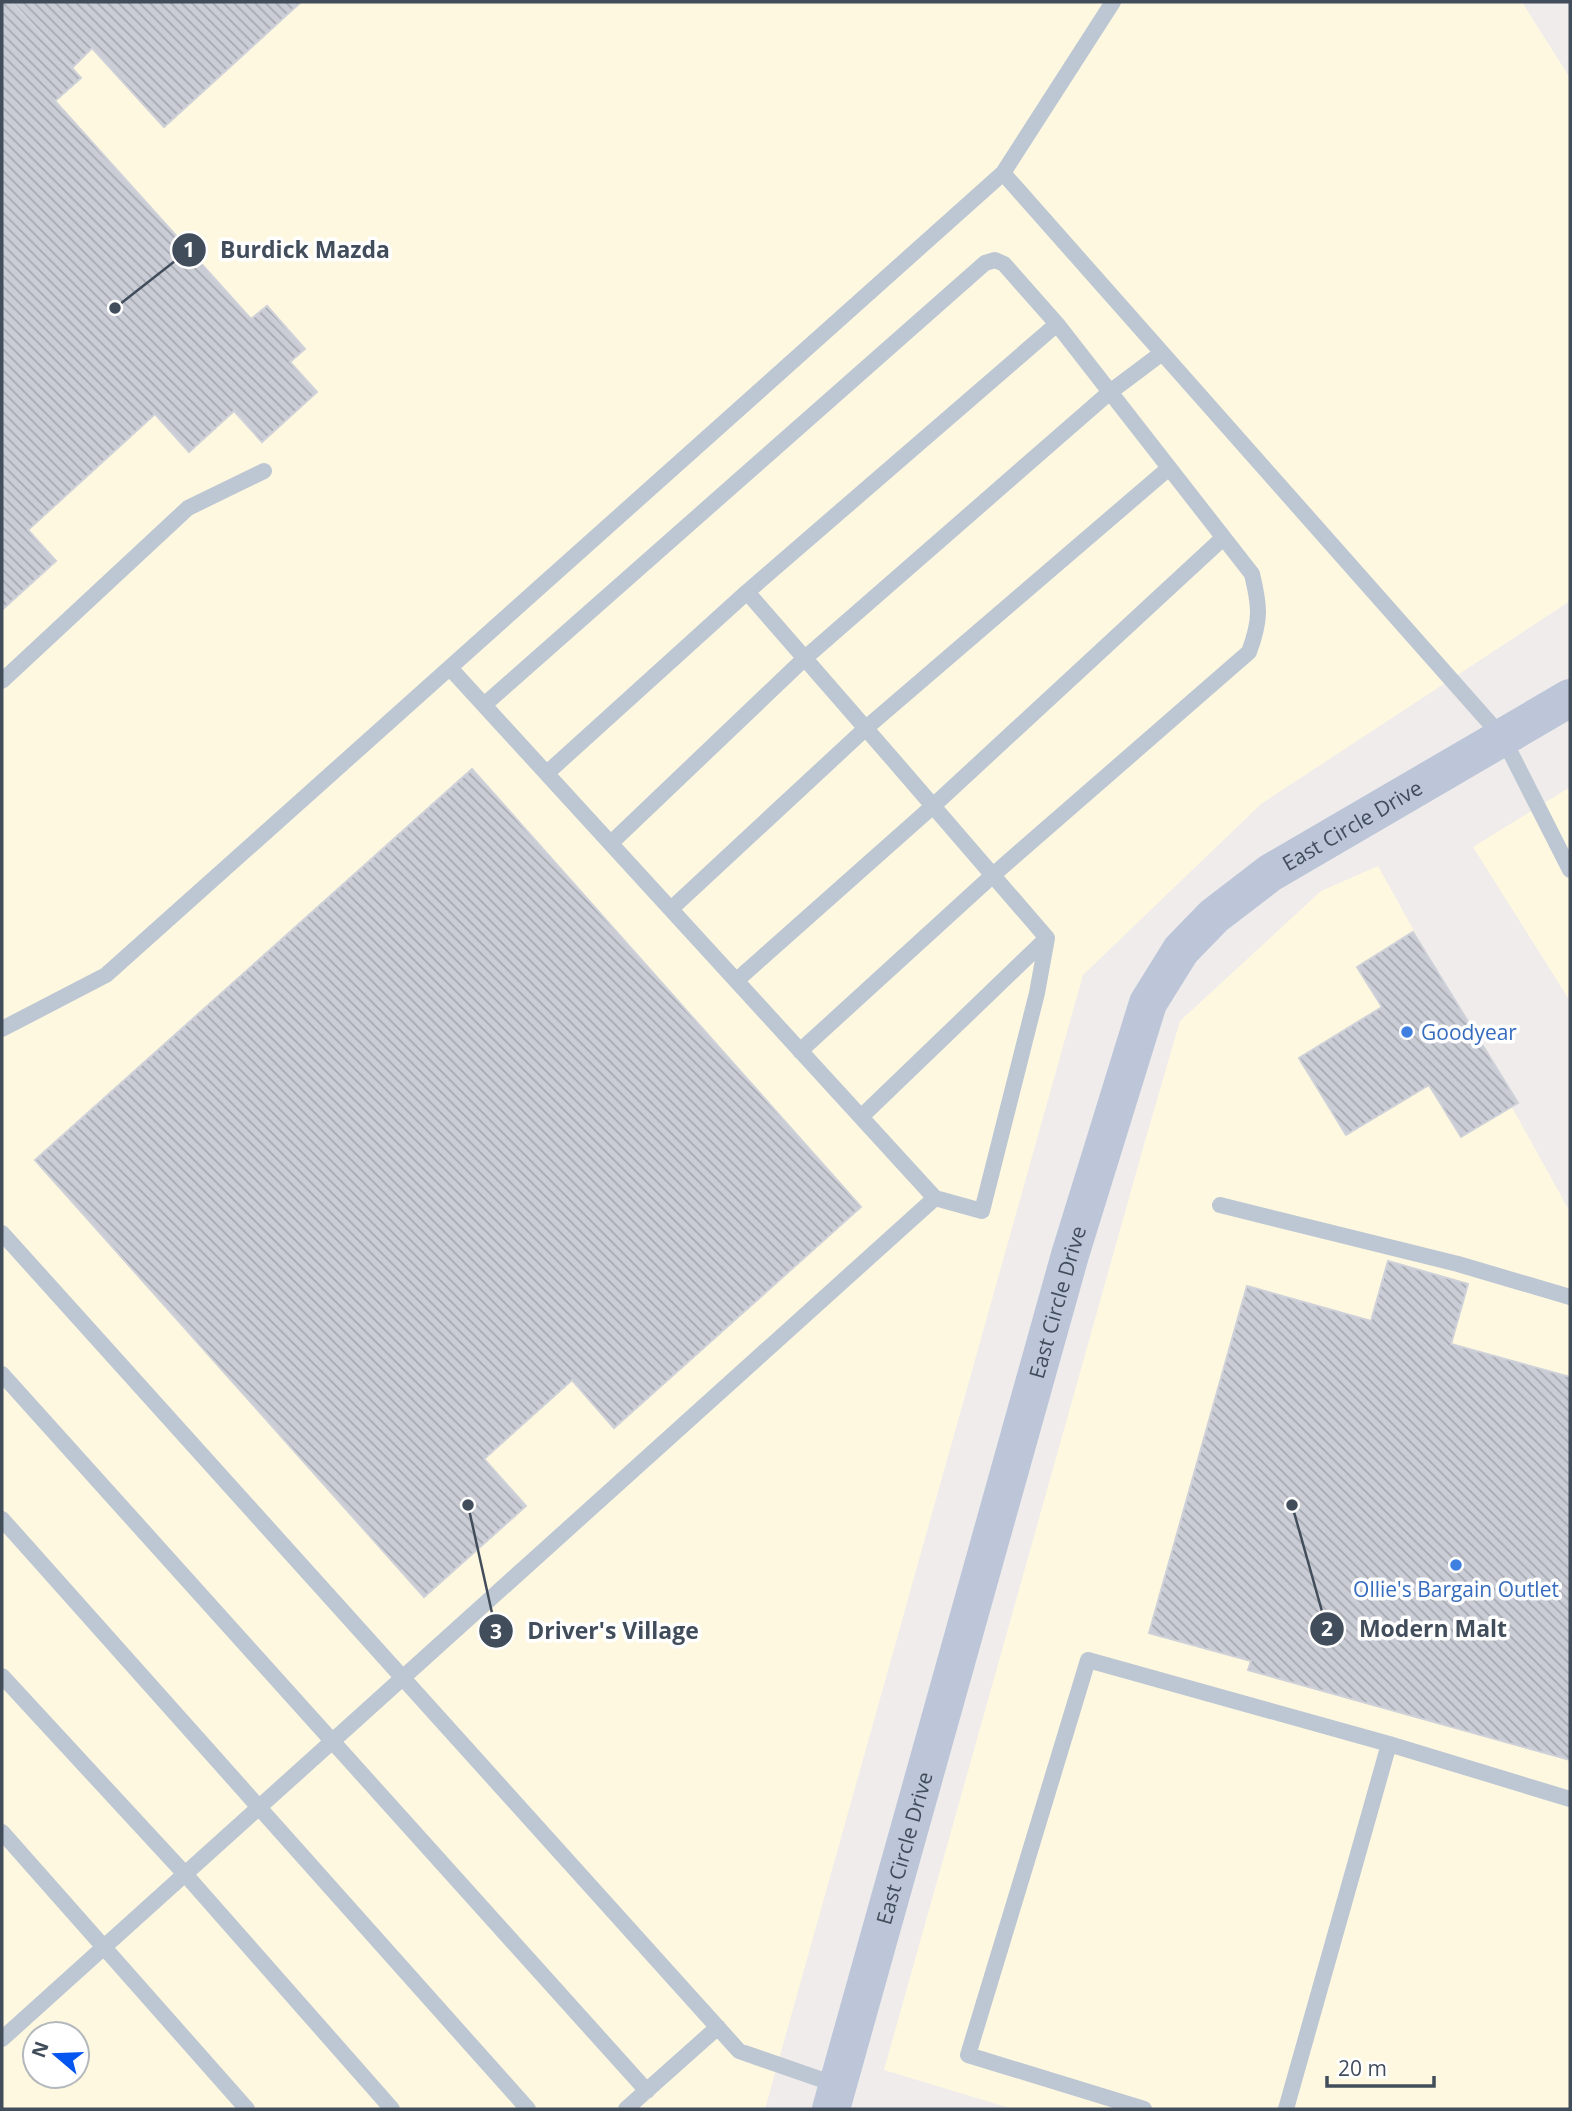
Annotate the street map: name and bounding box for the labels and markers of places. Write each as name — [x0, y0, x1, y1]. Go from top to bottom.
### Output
callout: Burdick Mazda — [171, 228, 404, 272]
place label: Goodyear — [1421, 1018, 1517, 1046]
marker: Goodyear — [1399, 1024, 1415, 1040]
marker: Ollie's Bargain Outlet — [1448, 1557, 1464, 1573]
place label: Ollie's Bargain Outlet — [1353, 1575, 1559, 1603]
callout: Modern Malt — [1310, 1607, 1521, 1651]
callout: Driver's Village — [479, 1609, 713, 1653]

